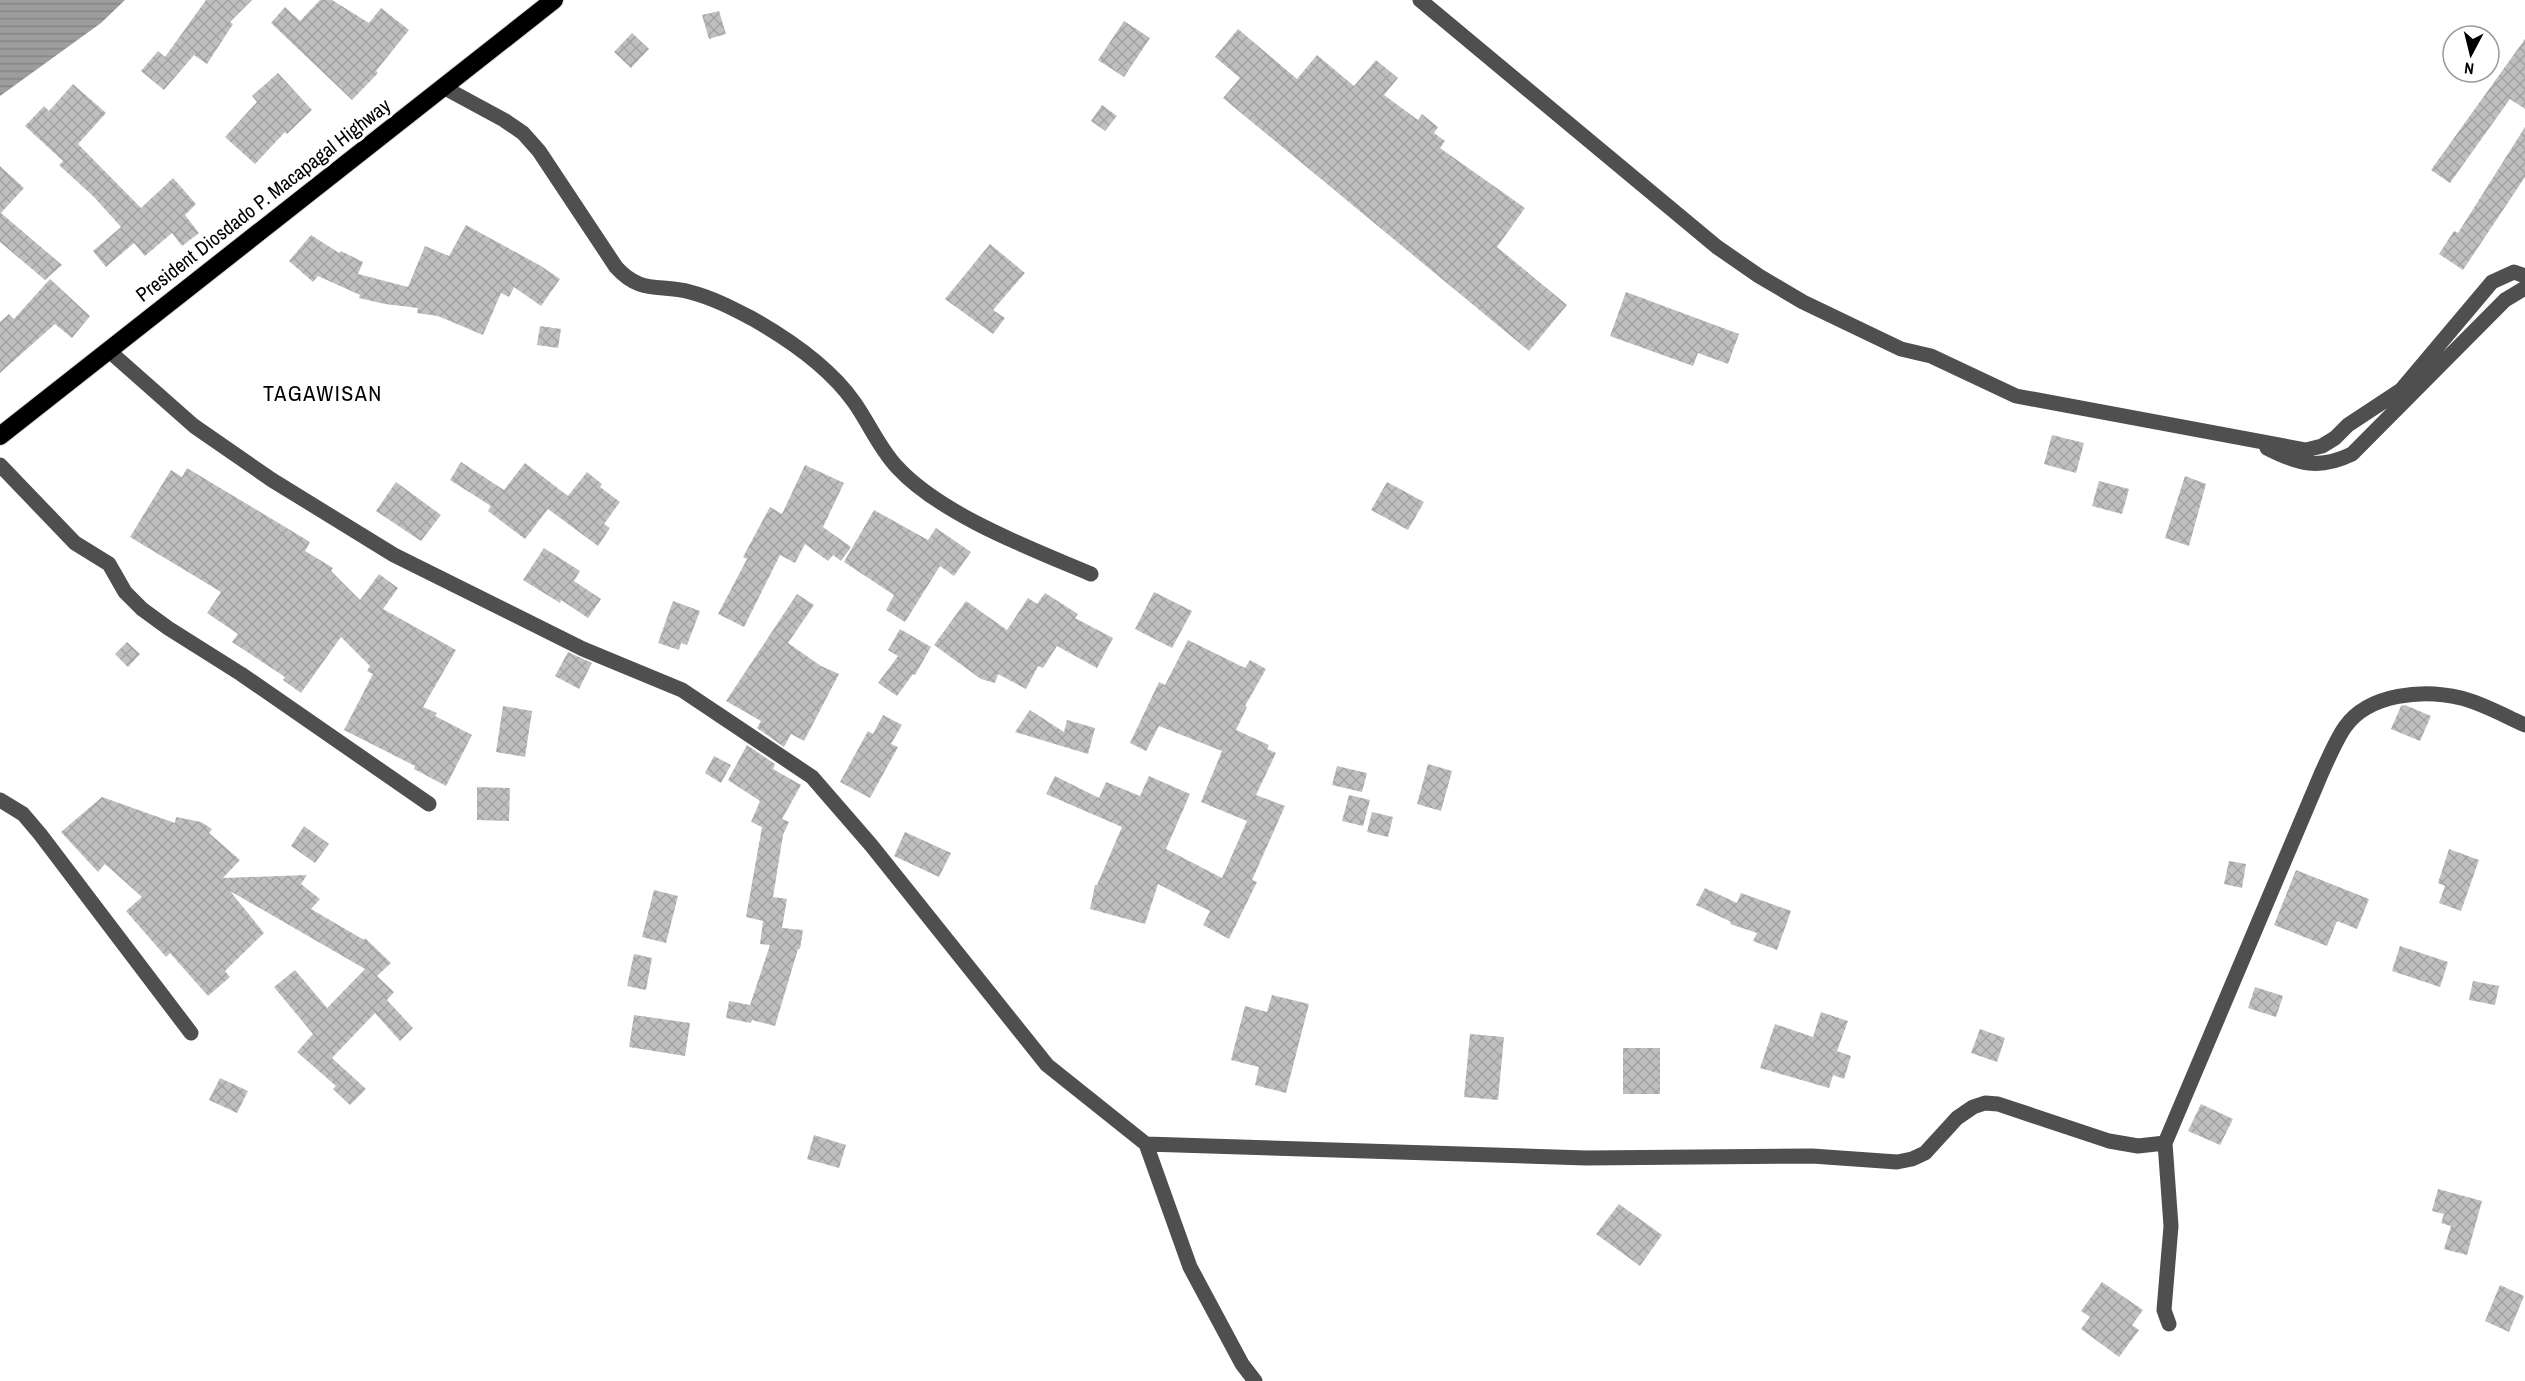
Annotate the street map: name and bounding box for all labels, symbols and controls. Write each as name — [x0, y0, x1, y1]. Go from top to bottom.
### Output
north arrow — [2441, 24, 2501, 84]
text: N — [2463, 57, 2475, 80]
street label: President Diosdado P. Macapagal Highway — [130, 91, 396, 308]
district label: TAGAWISAN — [263, 378, 383, 408]

